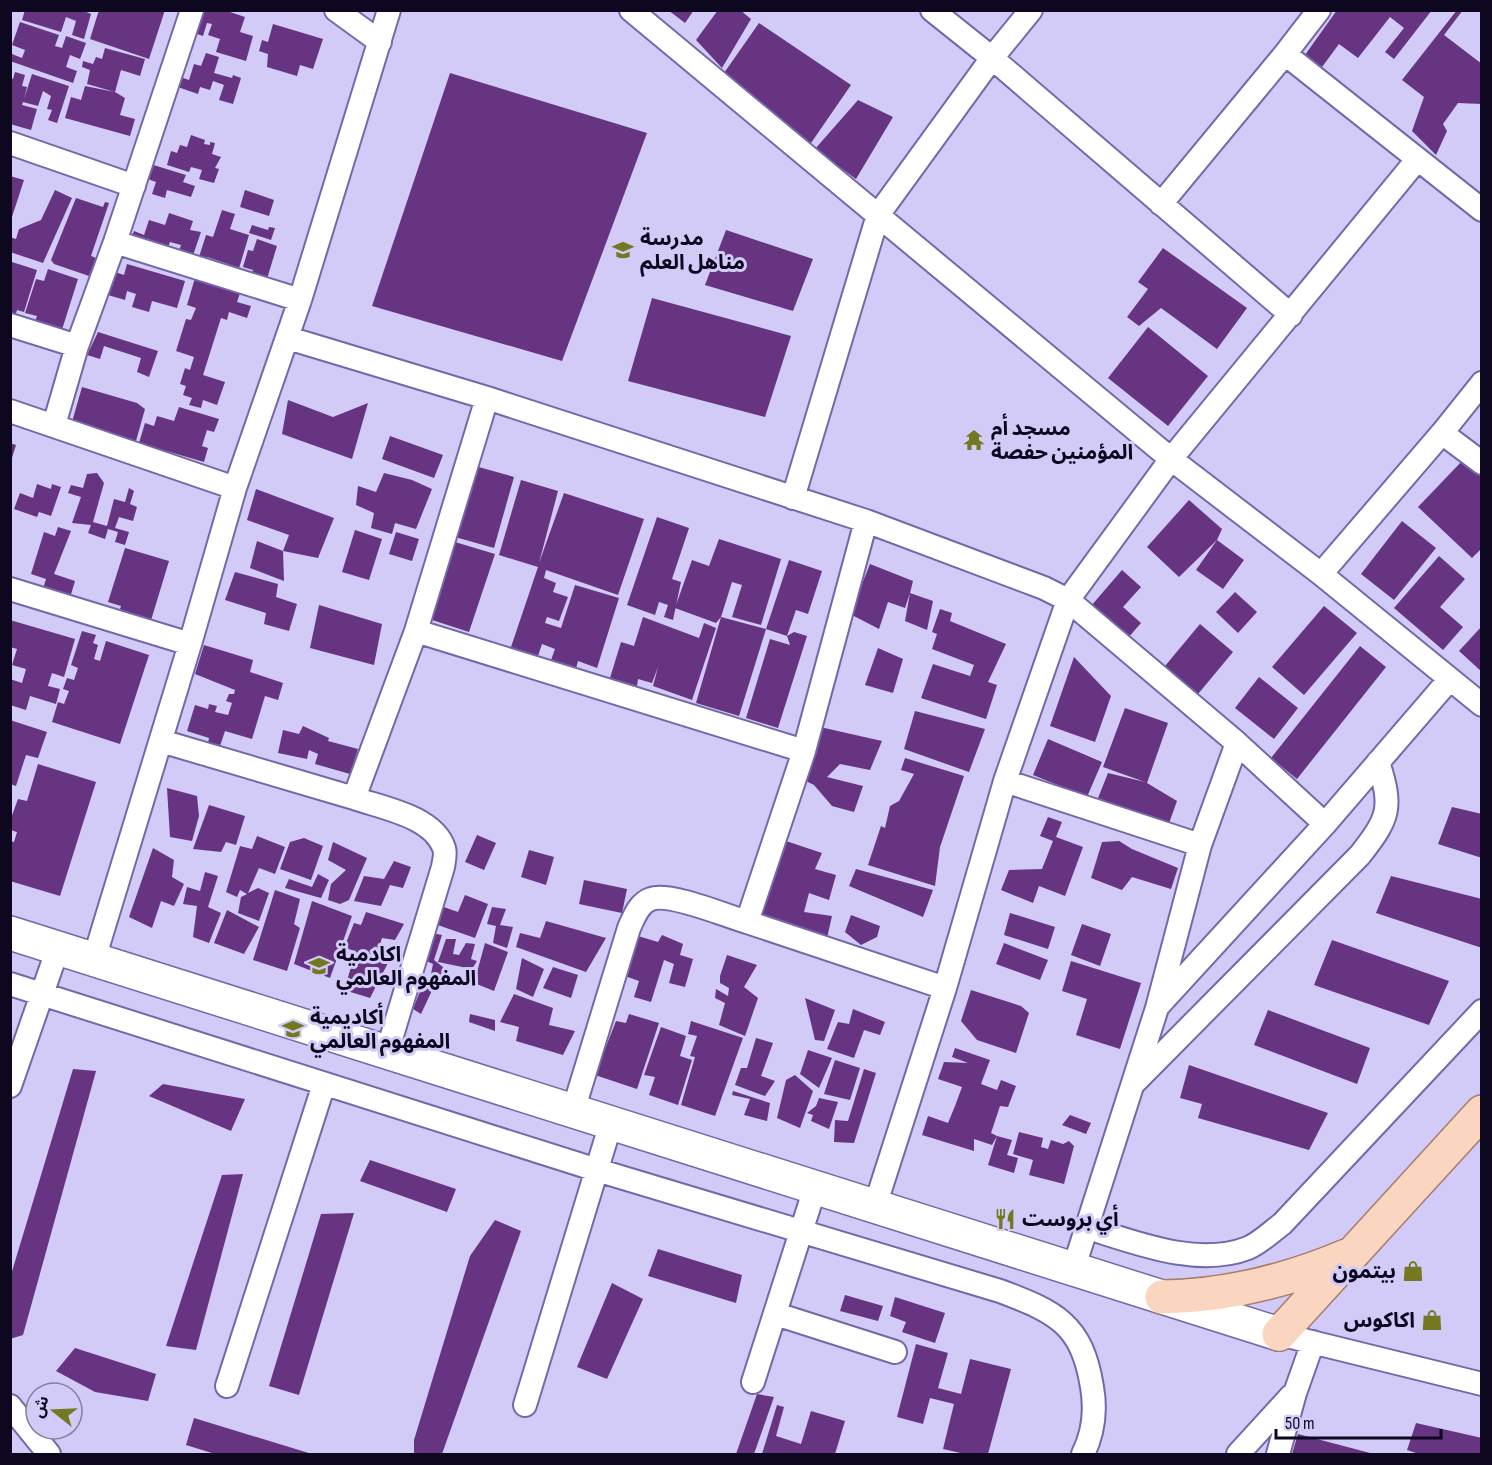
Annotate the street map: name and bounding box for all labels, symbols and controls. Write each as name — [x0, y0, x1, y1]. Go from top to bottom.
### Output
place label: مدرسة مناهل العلم — [640, 226, 745, 277]
school or university icon: مدرسة مناهل العلم — [611, 238, 635, 262]
place label: مسجد أم المؤمنين حفصة — [991, 413, 1133, 465]
temple icon: مسجد أم المؤمنين حفصة — [962, 428, 986, 452]
place label: اكادمية المفهوم العالمي — [336, 942, 476, 994]
school or university icon: اكادمية المفهوم العالمي — [307, 954, 331, 978]
place label: أكاديمية المفهوم العالمي — [310, 1002, 450, 1057]
school or university icon: أكاديمية المفهوم العالمي — [281, 1017, 305, 1041]
place label: أي بروست — [1022, 1204, 1119, 1235]
restaurant icon: أي بروست — [993, 1207, 1017, 1231]
place label: بيتمون — [1332, 1259, 1396, 1284]
shop icon: بيتمون — [1401, 1259, 1425, 1283]
place label: اكاكوس — [1344, 1308, 1415, 1333]
shop icon: اكاكوس — [1420, 1308, 1444, 1332]
north arrow — [24, 1381, 84, 1441]
text: ش — [29, 1393, 54, 1420]
scale bar — [1276, 1402, 1441, 1440]
text: 50 m — [1285, 1413, 1315, 1434]

